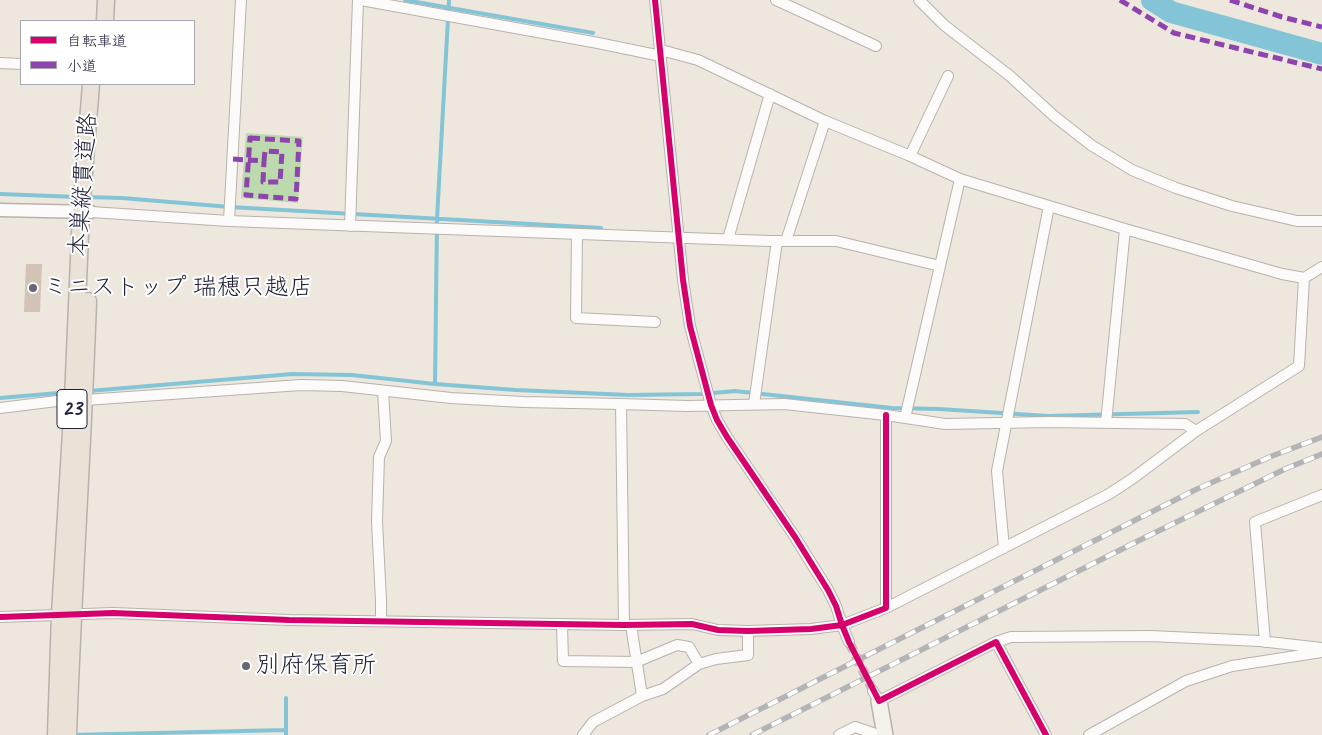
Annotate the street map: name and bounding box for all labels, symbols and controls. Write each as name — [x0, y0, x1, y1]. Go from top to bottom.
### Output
legend — [20, 20, 195, 85]
text: 自転車道 — [67, 32, 127, 51]
text: 小道 — [67, 57, 97, 76]
street label: 本巣縦貫道路 — [65, 112, 103, 258]
place label: ミニストップ 瑞穂只越店 — [43, 274, 313, 302]
marker: ミニストップ 瑞穂只越店 — [27, 282, 39, 294]
road number: 23 — [57, 389, 87, 428]
place label: 別府保育所 — [256, 652, 376, 680]
marker: 別府保育所 — [240, 660, 252, 672]

